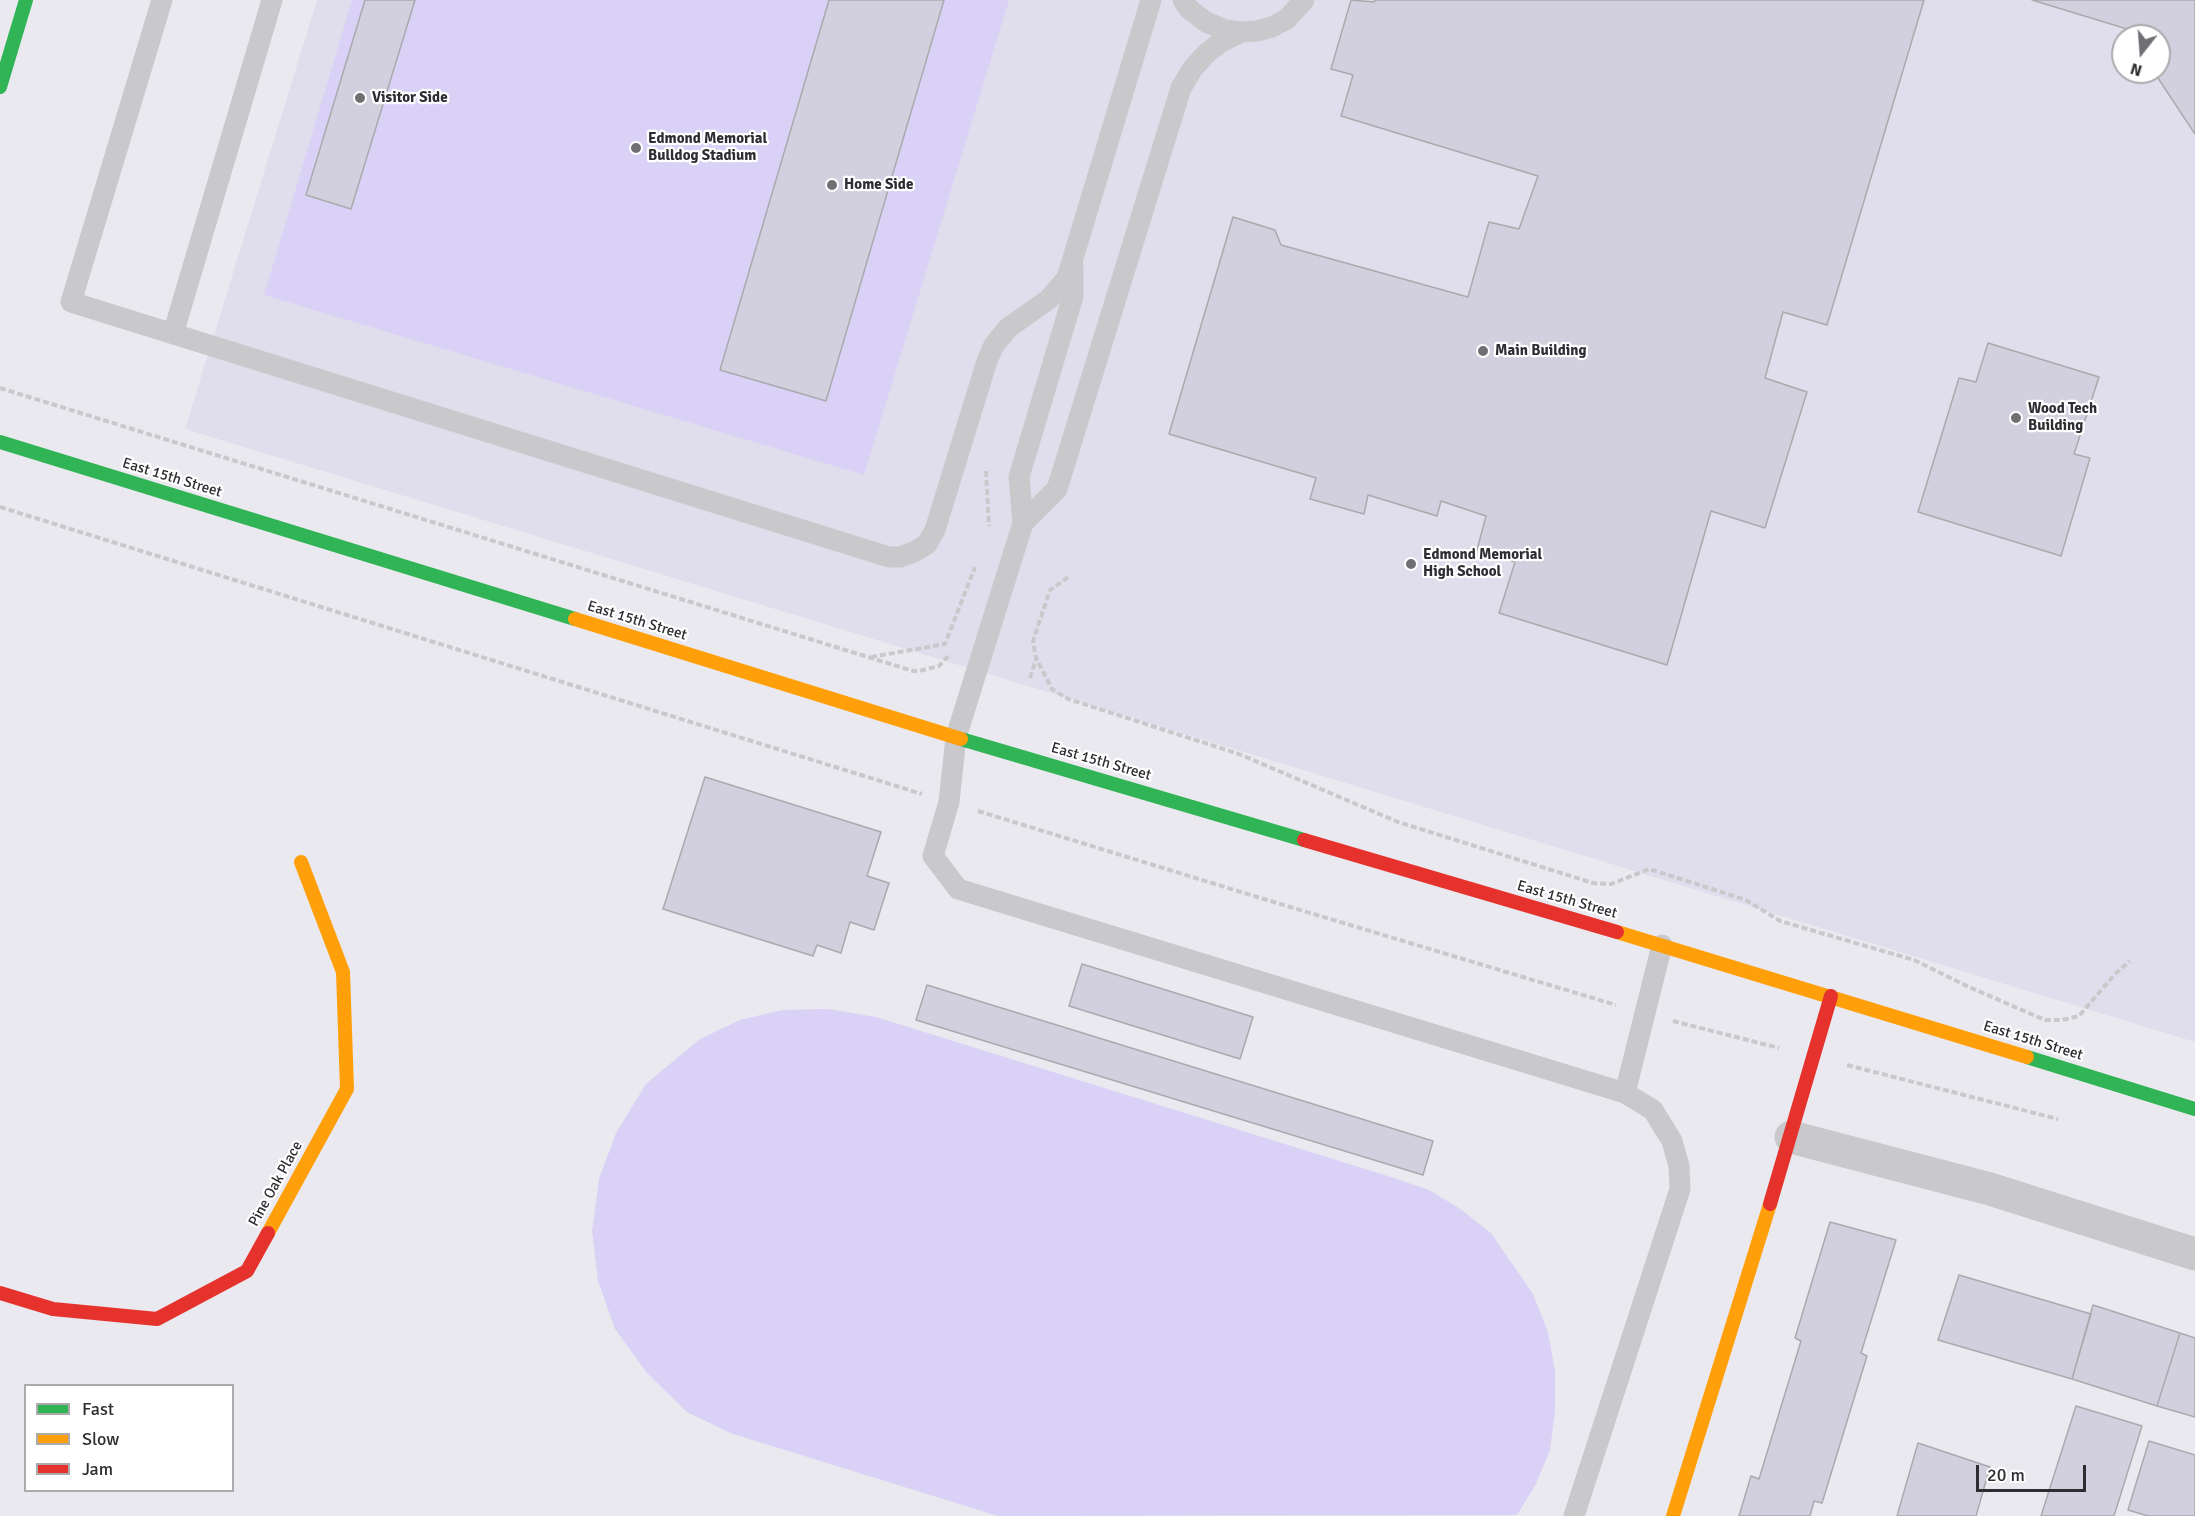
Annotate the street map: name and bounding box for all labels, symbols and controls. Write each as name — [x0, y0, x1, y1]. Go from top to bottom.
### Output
north arrow — [2111, 24, 2171, 84]
text: N — [2128, 58, 2145, 80]
place label: Visitor Side — [372, 89, 448, 107]
marker: Visitor Side — [353, 91, 367, 105]
place label: Edmond Memorial Bulldog Stadium — [648, 130, 767, 165]
marker: Edmond Memorial Bulldog Stadium — [629, 141, 643, 155]
place label: Home Side — [844, 176, 913, 194]
marker: Home Side — [825, 178, 839, 192]
place label: Main Building — [1495, 342, 1587, 360]
marker: Main Building — [1476, 344, 1490, 358]
place label: Wood Tech Building — [2028, 400, 2097, 435]
marker: Wood Tech Building — [2009, 411, 2023, 425]
street label: East 15th Street — [120, 454, 224, 502]
place label: Edmond Memorial High School — [1423, 546, 1542, 581]
marker: Edmond Memorial High School — [1404, 557, 1418, 571]
street label: East 15th Street — [585, 597, 689, 645]
street label: East 15th Street — [1049, 739, 1153, 785]
street label: East 15th Street — [1515, 877, 1619, 923]
street label: East 15th Street — [1981, 1017, 2085, 1065]
street label: Pine Oak Place — [245, 1138, 307, 1230]
legend — [24, 1384, 234, 1492]
text: Fast — [82, 1398, 114, 1420]
text: Slow — [82, 1428, 119, 1450]
scale bar — [1979, 1453, 2088, 1491]
text: Jam — [82, 1458, 113, 1480]
text: 20 m — [1987, 1464, 2025, 1486]

